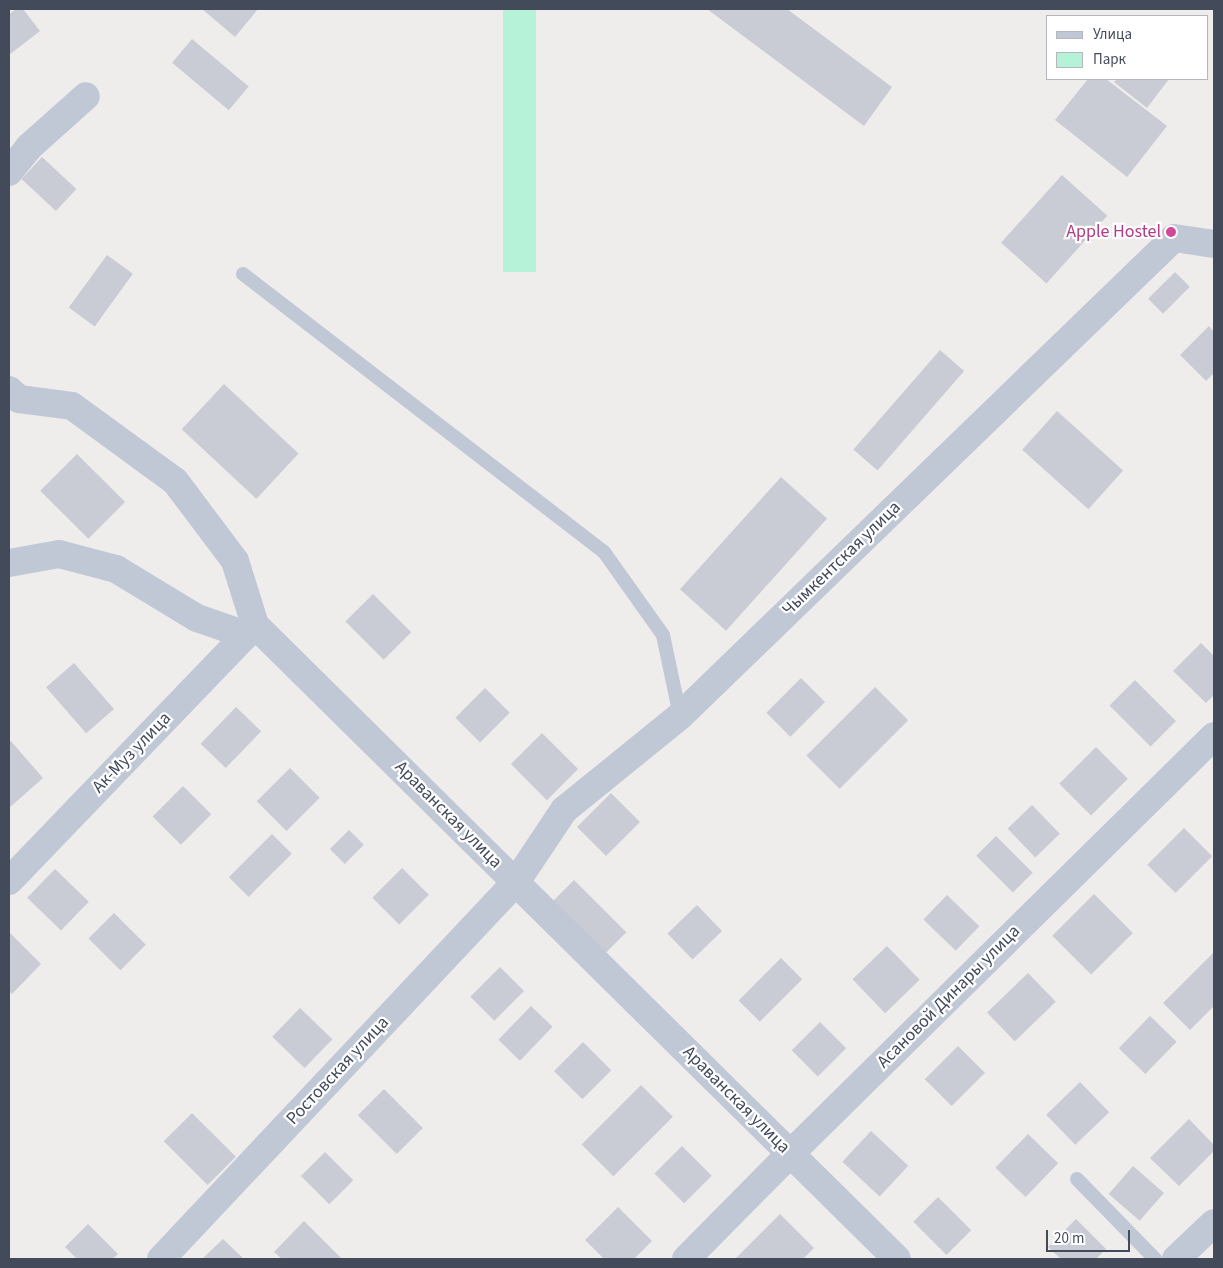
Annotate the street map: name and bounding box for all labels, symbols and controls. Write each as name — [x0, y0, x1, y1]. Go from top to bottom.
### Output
legend — [1046, 15, 1208, 80]
text: Улица — [1093, 24, 1132, 45]
text: Парк — [1093, 49, 1126, 70]
place label: Apple Hostel — [1066, 221, 1161, 243]
marker: Apple Hostel — [1165, 226, 1177, 238]
street label: Чымкентская улица — [778, 497, 906, 621]
street label: Ак-Муз улица — [88, 708, 176, 798]
street label: Араванская улица — [390, 757, 506, 873]
street label: Асановой Динары улица — [873, 921, 1025, 1073]
street label: Ростовская улица — [282, 1012, 394, 1130]
street label: Араванская улица — [678, 1042, 794, 1158]
scale bar — [1048, 1220, 1132, 1252]
text: 20 m — [1054, 1228, 1084, 1249]

